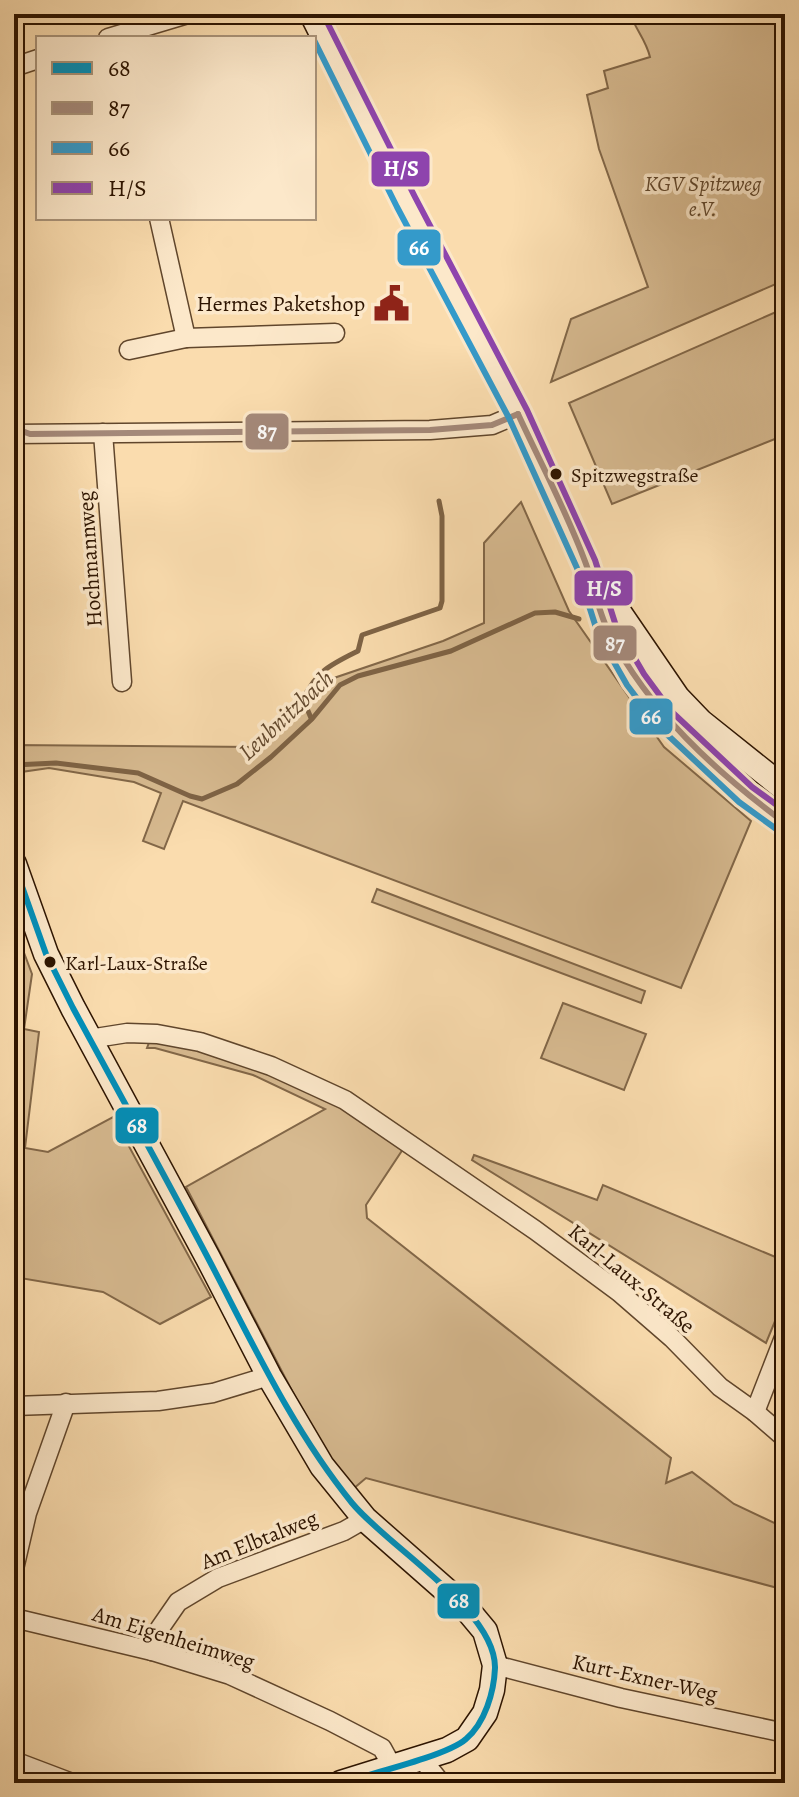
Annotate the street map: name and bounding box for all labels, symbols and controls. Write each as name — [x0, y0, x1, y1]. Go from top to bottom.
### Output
legend — [36, 36, 316, 220]
text: 68 — [108, 52, 131, 84]
text: 87 — [108, 92, 131, 124]
text: 66 — [108, 132, 130, 164]
line badge: H/S — [370, 150, 431, 188]
text: H/S — [383, 154, 419, 184]
park label: KGV Spitzweg e.V. — [645, 169, 762, 224]
text: H/S — [108, 172, 147, 204]
line badge: 66 — [396, 228, 442, 267]
text: 66 — [409, 233, 429, 263]
public building icon: Hermes Paketshop — [372, 284, 410, 322]
place label: Hermes Paketshop — [197, 289, 365, 319]
line badge: 87 — [244, 412, 290, 451]
text: 87 — [257, 417, 278, 447]
place label: Spitzwegstraße — [571, 462, 698, 489]
marker: Spitzwegstraße — [548, 466, 564, 482]
street label: Hochmannweg — [70, 490, 110, 628]
line badge: H/S — [573, 569, 634, 607]
text: H/S — [586, 574, 622, 604]
line badge: 87 — [592, 624, 638, 662]
text: 87 — [605, 629, 626, 659]
water label: Leubnitzbach — [231, 663, 341, 767]
line badge: 66 — [628, 697, 674, 736]
text: 66 — [641, 702, 661, 732]
place label: Karl-Laux-Straße — [65, 950, 208, 977]
marker: Karl-Laux-Straße — [42, 954, 58, 970]
line badge: 68 — [114, 1106, 160, 1145]
text: 68 — [127, 1111, 147, 1141]
street label: Karl-Laux-Straße — [562, 1217, 701, 1341]
street label: Am Elbtalweg — [196, 1503, 322, 1577]
line badge: 68 — [436, 1582, 481, 1620]
text: 68 — [449, 1586, 469, 1616]
street label: Am Eigenheimweg — [88, 1599, 258, 1677]
street label: Kurt-Exner-Weg — [569, 1647, 720, 1709]

